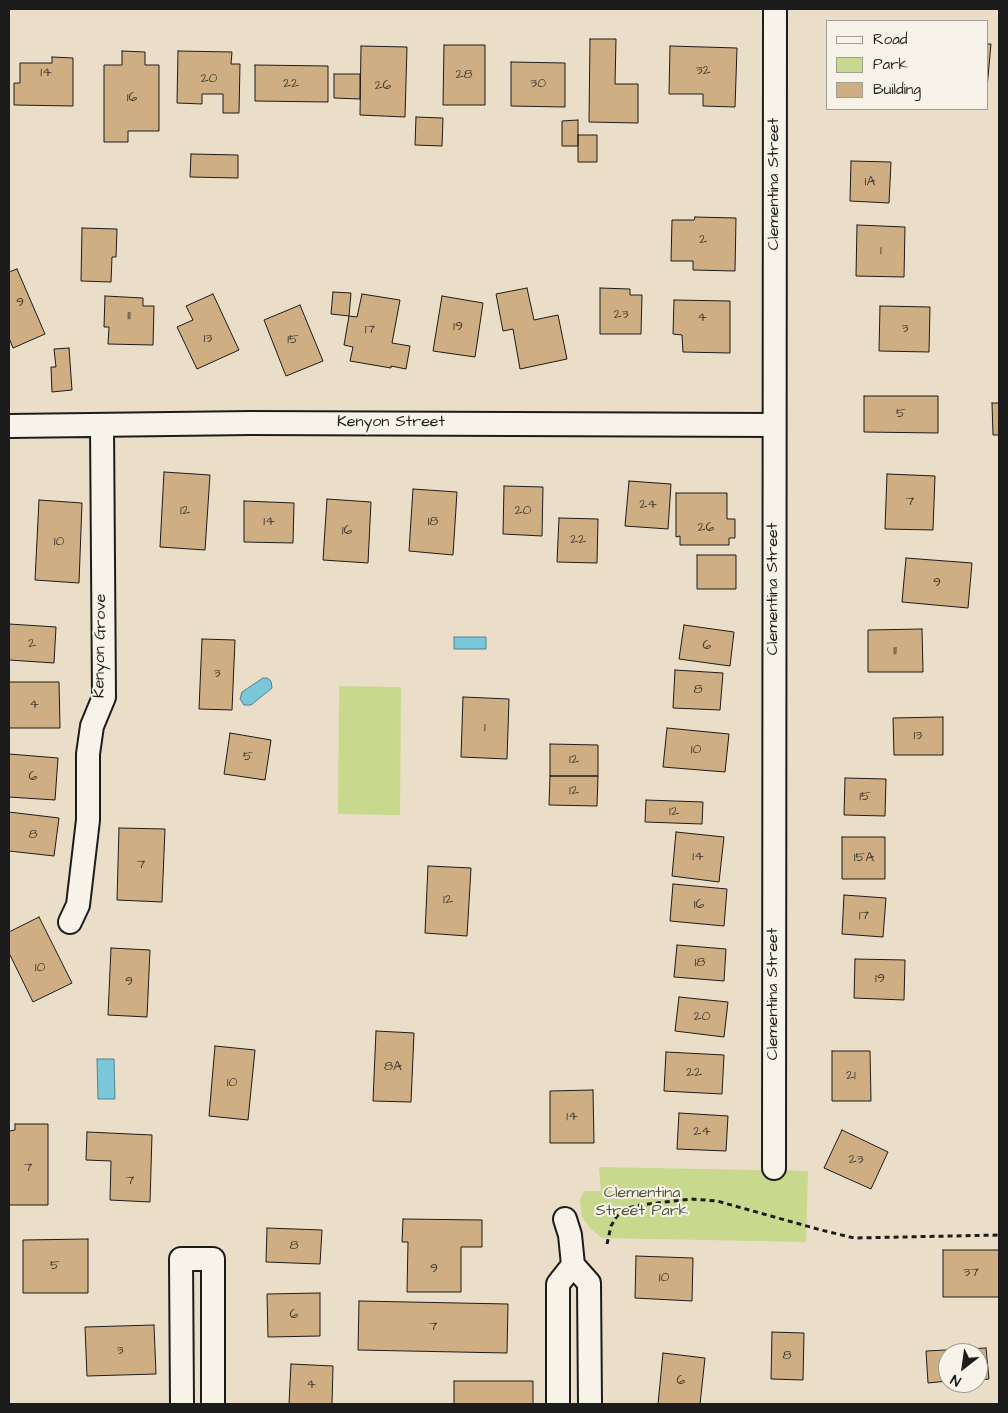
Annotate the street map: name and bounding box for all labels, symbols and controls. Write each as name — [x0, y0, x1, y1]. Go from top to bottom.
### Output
legend — [826, 20, 988, 110]
text: Road — [873, 29, 907, 50]
text: Park — [873, 54, 908, 75]
house number: 32 — [695, 63, 711, 79]
house number: 14 — [40, 65, 52, 81]
house number: 28 — [455, 67, 473, 83]
house number: 20 — [201, 71, 217, 87]
house number: 22 — [283, 76, 299, 92]
house number: 30 — [530, 76, 546, 92]
house number: 26 — [375, 78, 391, 94]
text: Building — [873, 79, 921, 100]
house number: 16 — [127, 90, 137, 106]
street label: Clementina Street — [765, 118, 785, 250]
house number: 1A — [865, 174, 875, 190]
house number: 2 — [699, 232, 707, 248]
house number: 1 — [880, 243, 882, 259]
house number: 9 — [16, 295, 24, 311]
house number: 23 — [613, 307, 629, 323]
house number: 11 — [127, 308, 131, 324]
house number: 4 — [697, 310, 707, 326]
house number: 19 — [453, 319, 463, 335]
house number: 3 — [901, 321, 909, 337]
house number: 17 — [365, 322, 375, 338]
house number: 13 — [204, 331, 212, 347]
house number: 15 — [287, 332, 299, 348]
house number: 5 — [896, 406, 906, 422]
street label: Kenyon Street — [337, 413, 445, 433]
house number: 7 — [906, 494, 914, 510]
house number: 24 — [639, 497, 657, 513]
house number: 12 — [180, 503, 190, 519]
house number: 20 — [515, 503, 531, 519]
house number: 14 — [263, 514, 275, 530]
house number: 18 — [428, 514, 438, 530]
house number: 26 — [698, 520, 714, 536]
house number: 16 — [342, 523, 352, 539]
street label: Clementina Street — [764, 523, 784, 655]
house number: 22 — [570, 532, 586, 548]
house number: 10 — [54, 534, 64, 550]
house number: 9 — [933, 575, 941, 591]
street label: Kenyon Grove — [90, 594, 112, 698]
house number: 2 — [28, 636, 36, 652]
house number: 6 — [703, 638, 711, 654]
house number: 11 — [893, 643, 897, 659]
house number: 3 — [213, 666, 221, 682]
house number: 8 — [693, 682, 703, 698]
house number: 4 — [29, 697, 39, 713]
house number: 1 — [484, 720, 486, 736]
house number: 13 — [914, 728, 922, 744]
house number: 10 — [691, 742, 701, 758]
house number: 5 — [243, 749, 253, 765]
house number: 12 — [569, 752, 579, 768]
house number: 6 — [29, 769, 37, 785]
house number: 12 — [569, 783, 579, 799]
house number: 15 — [859, 789, 871, 805]
house number: 12 — [669, 804, 679, 820]
house number: 8 — [28, 827, 38, 843]
house number: 14 — [692, 849, 704, 865]
house number: 15A — [854, 850, 874, 866]
house number: 7 — [137, 857, 145, 873]
house number: 12 — [443, 892, 453, 908]
house number: 16 — [694, 897, 704, 913]
house number: 17 — [859, 908, 869, 924]
street label: Clementina Street — [764, 928, 784, 1060]
house number: 18 — [695, 955, 705, 971]
house number: 10 — [35, 960, 45, 976]
house number: 19 — [875, 971, 885, 987]
house number: 9 — [125, 974, 133, 990]
house number: 20 — [694, 1009, 710, 1025]
house number: 8A — [384, 1059, 402, 1075]
house number: 22 — [686, 1065, 702, 1081]
house number: 21 — [846, 1068, 856, 1084]
house number: 10 — [227, 1075, 237, 1091]
house number: 14 — [566, 1109, 578, 1125]
house number: 24 — [693, 1124, 711, 1140]
house number: 23 — [848, 1152, 864, 1168]
house number: 7 — [24, 1160, 32, 1176]
house number: 7 — [126, 1173, 134, 1189]
park label: Clementina Street Park — [596, 1184, 688, 1222]
house number: 8 — [289, 1238, 299, 1254]
house number: 5 — [50, 1258, 60, 1274]
house number: 9 — [430, 1261, 438, 1277]
house number: 37 — [963, 1265, 979, 1281]
house number: 10 — [659, 1270, 669, 1286]
house number: 6 — [290, 1307, 298, 1323]
house number: 7 — [429, 1319, 437, 1335]
house number: 3 — [116, 1343, 124, 1359]
north arrow — [938, 1343, 988, 1393]
house number: 8 — [782, 1348, 792, 1364]
text: N — [947, 1369, 965, 1391]
house number: 6 — [677, 1373, 685, 1389]
house number: 4 — [306, 1377, 316, 1393]

